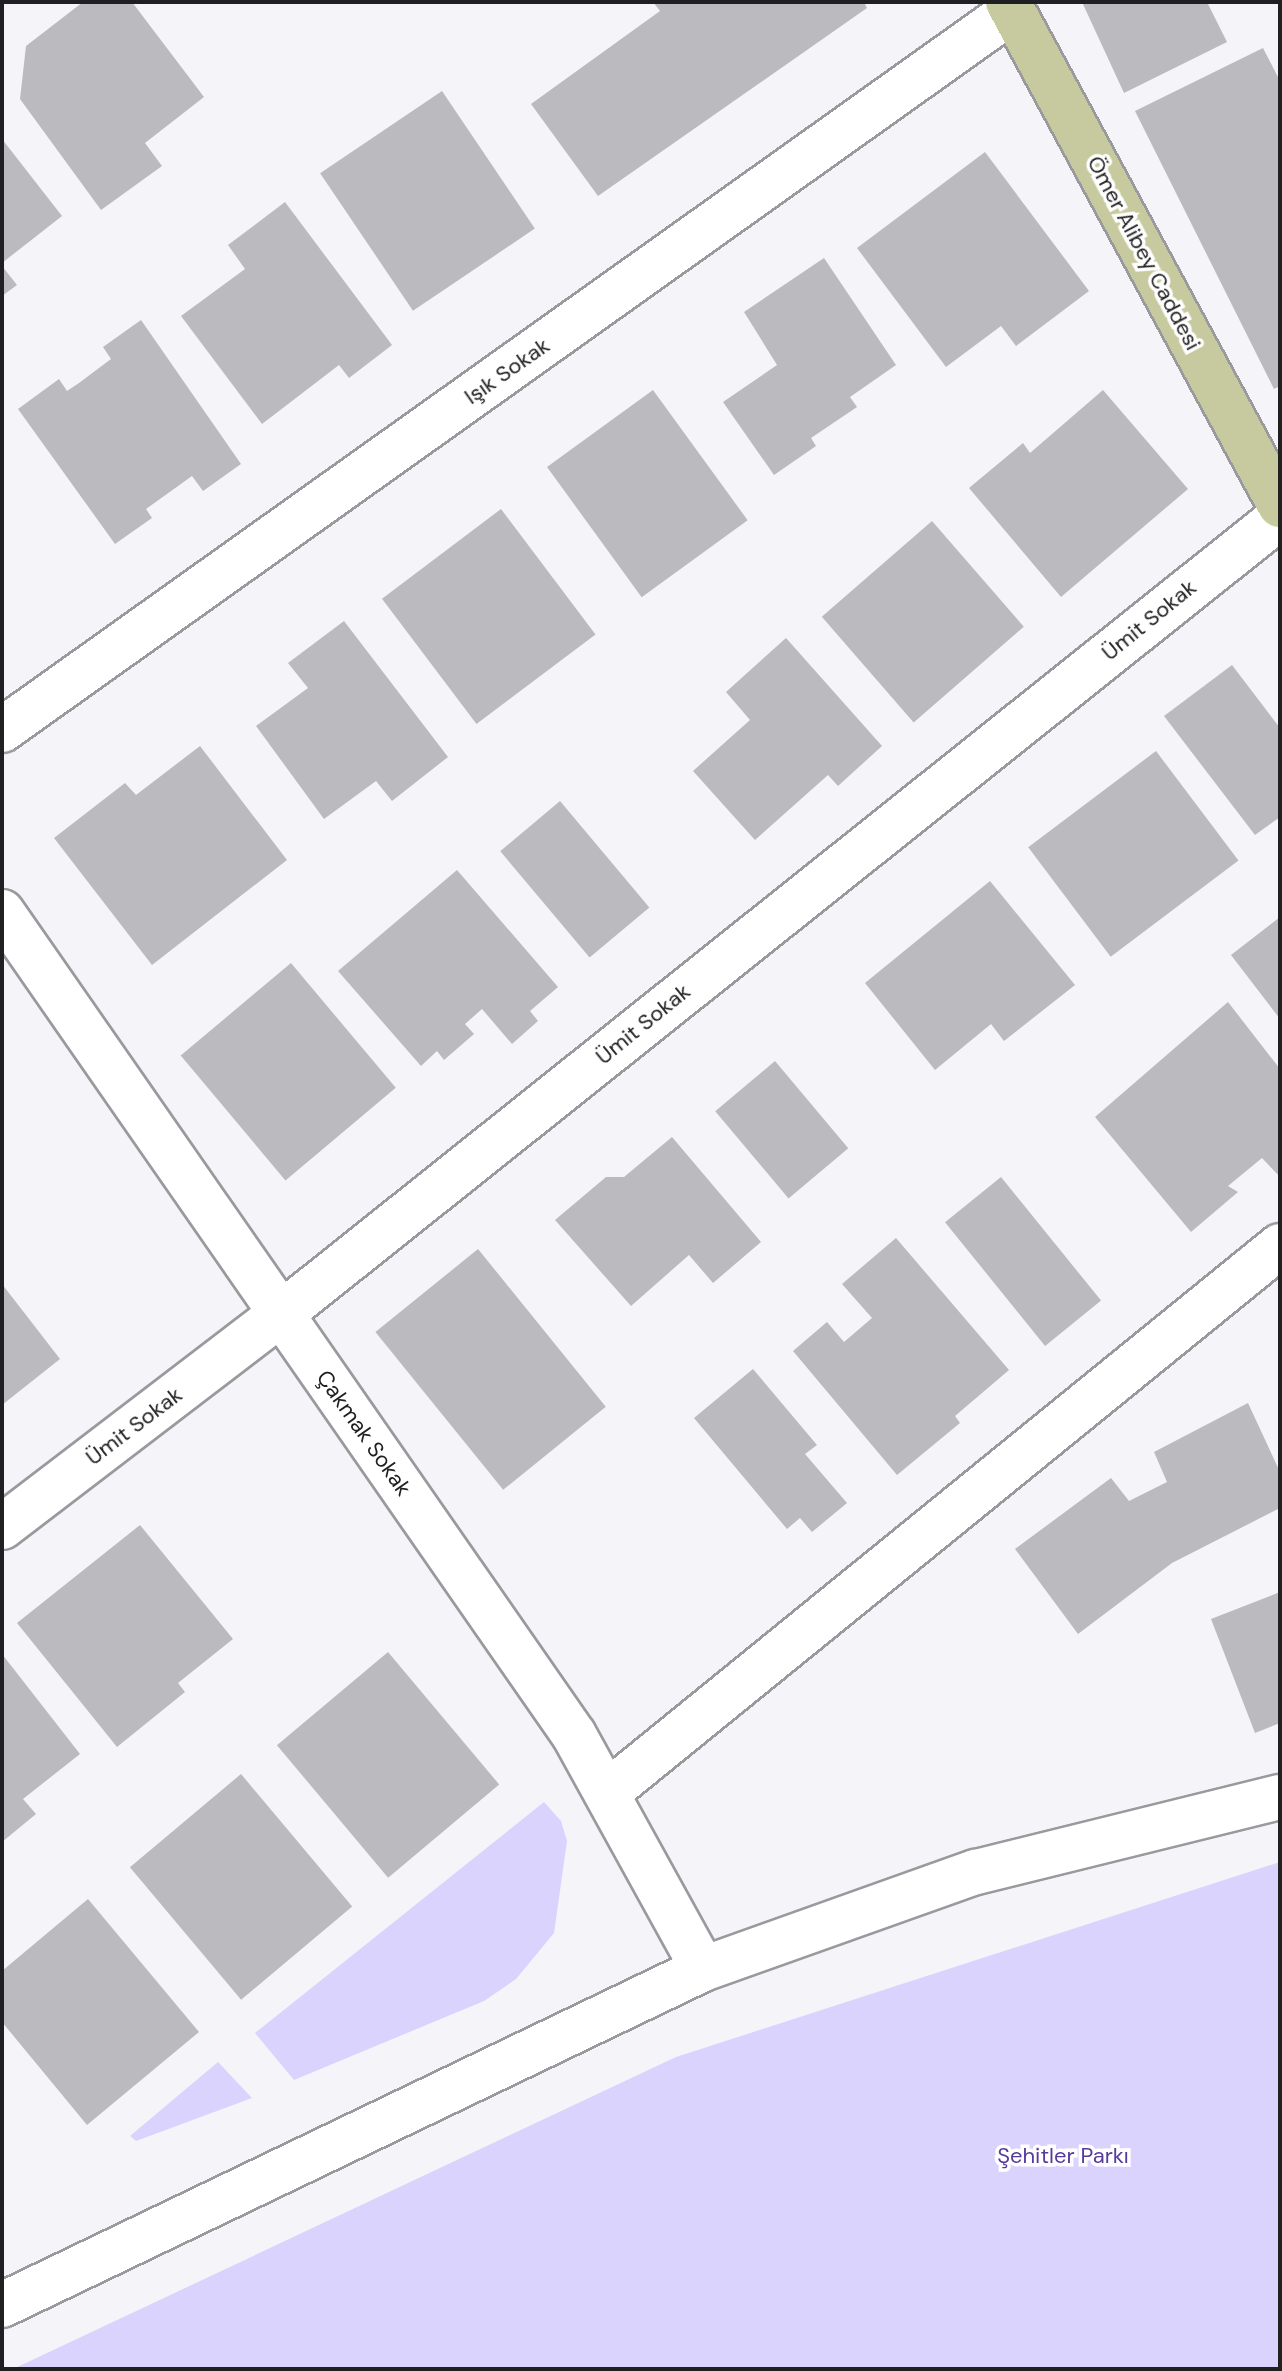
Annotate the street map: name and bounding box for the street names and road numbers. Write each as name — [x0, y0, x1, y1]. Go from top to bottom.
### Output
street label: Ömer Alibey Caddesi — [1082, 151, 1206, 355]
street label: Işık Sokak — [459, 332, 555, 410]
street label: Ümit Sokak — [1097, 574, 1201, 666]
street label: Ümit Sokak — [591, 978, 695, 1070]
street label: Çakmak Sokak — [311, 1365, 417, 1501]
street label: Ümit Sokak — [81, 1381, 187, 1471]

